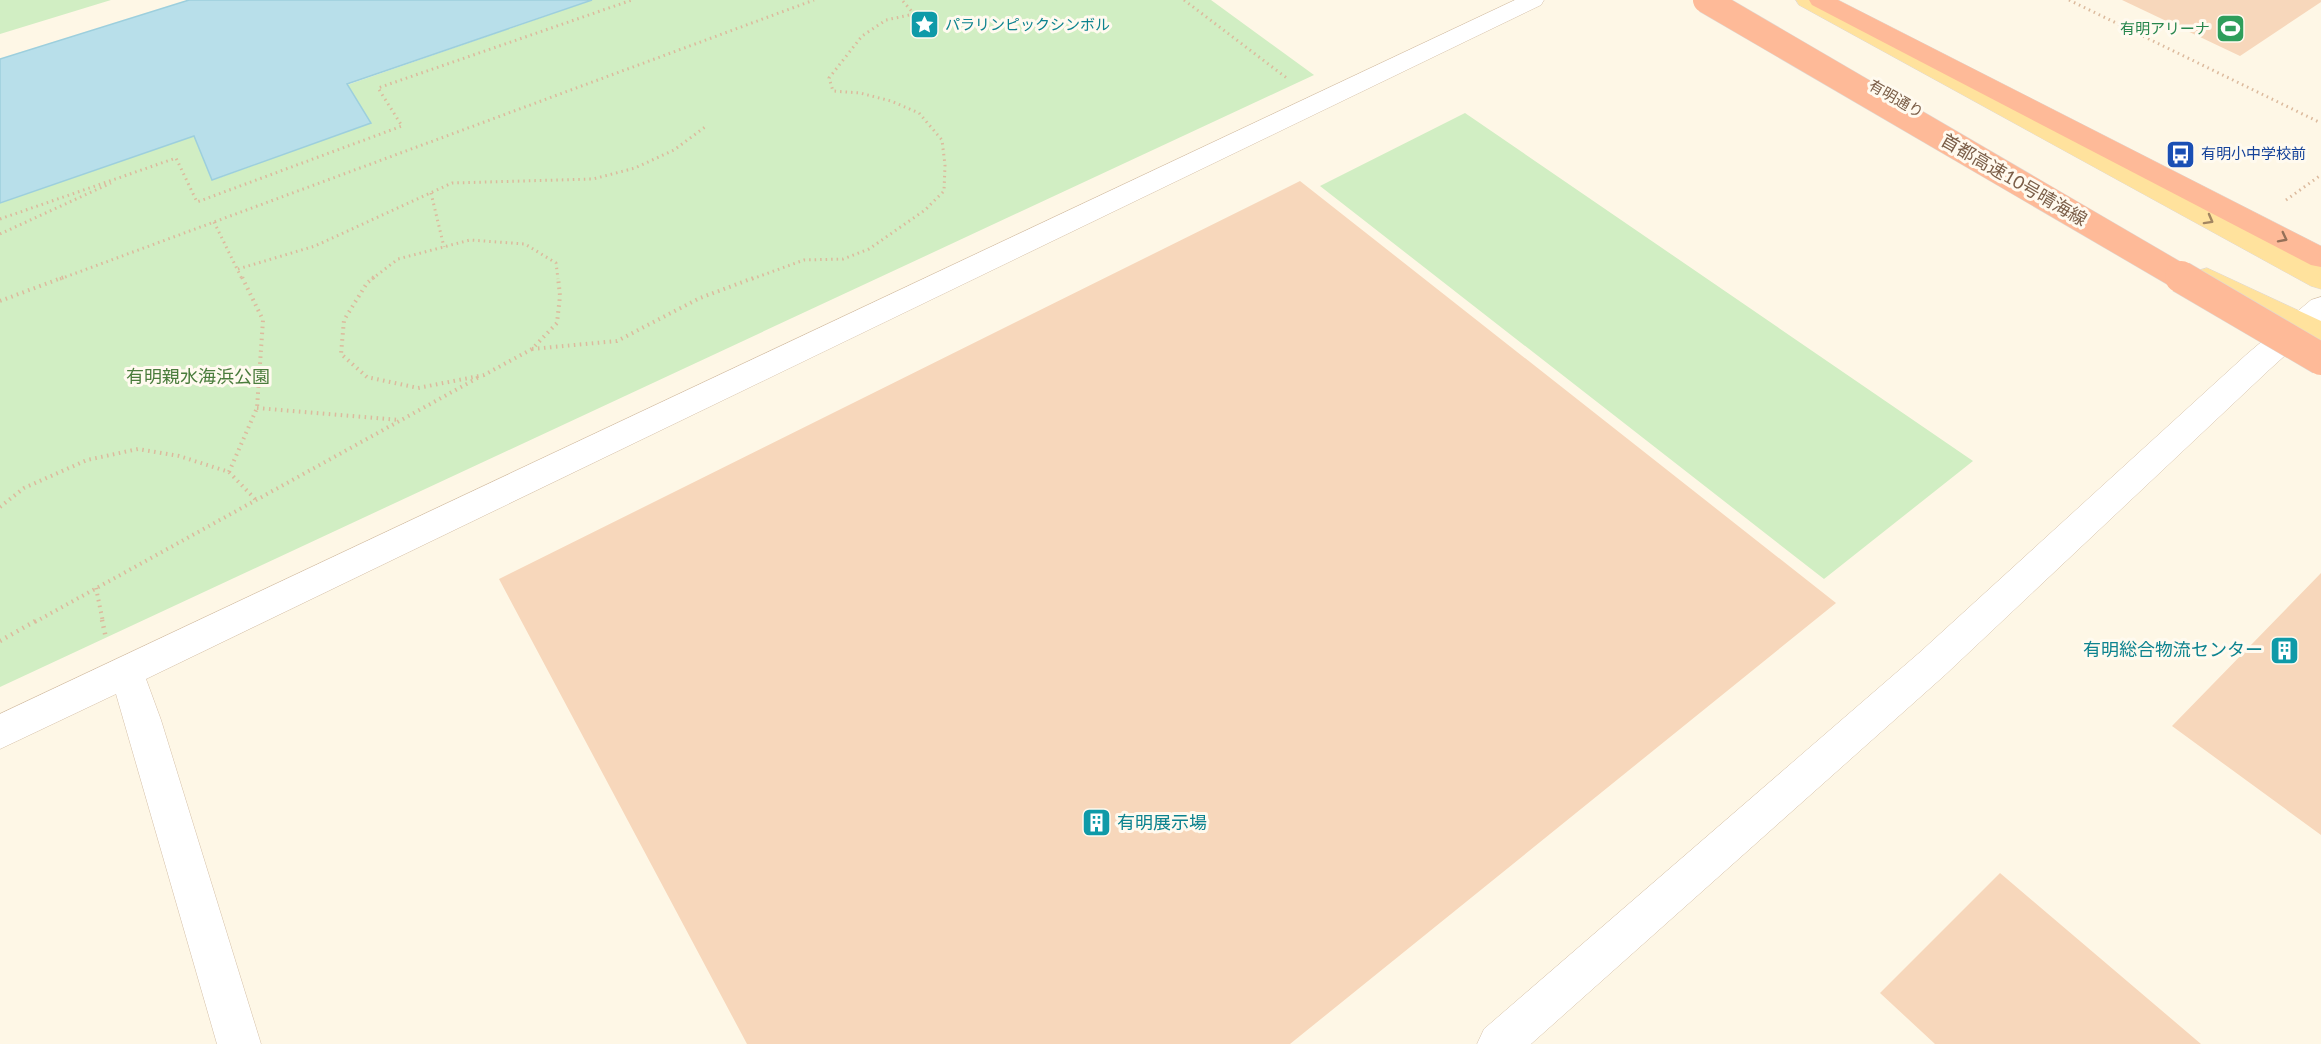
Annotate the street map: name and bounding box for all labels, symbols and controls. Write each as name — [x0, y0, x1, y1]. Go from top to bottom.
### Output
place icon: パラリンピックシンボル — [908, 9, 940, 41]
sports icon: 有明アリーナ — [2215, 13, 2247, 45]
place label: パラリンピックシンボル — [945, 15, 1110, 33]
place label: 有明アリーナ — [2120, 19, 2210, 37]
street label: 有明通り — [1866, 75, 1927, 121]
street label: 首都高速10号晴海線 — [1938, 128, 2091, 230]
bus stop icon: 有明小中学校前 — [2164, 138, 2196, 170]
place label: 有明小中学校前 — [2201, 144, 2306, 162]
one-way arrow — [2202, 213, 2213, 224]
one-way arrow — [2277, 231, 2287, 242]
park label: 有明親水海浜公園 — [126, 365, 270, 387]
building icon: 有明総合物流センター — [2268, 634, 2300, 666]
place label: 有明総合物流センター — [2083, 638, 2263, 660]
building icon: 有明展示場 — [1080, 807, 1112, 839]
place label: 有明展示場 — [1117, 811, 1207, 833]

